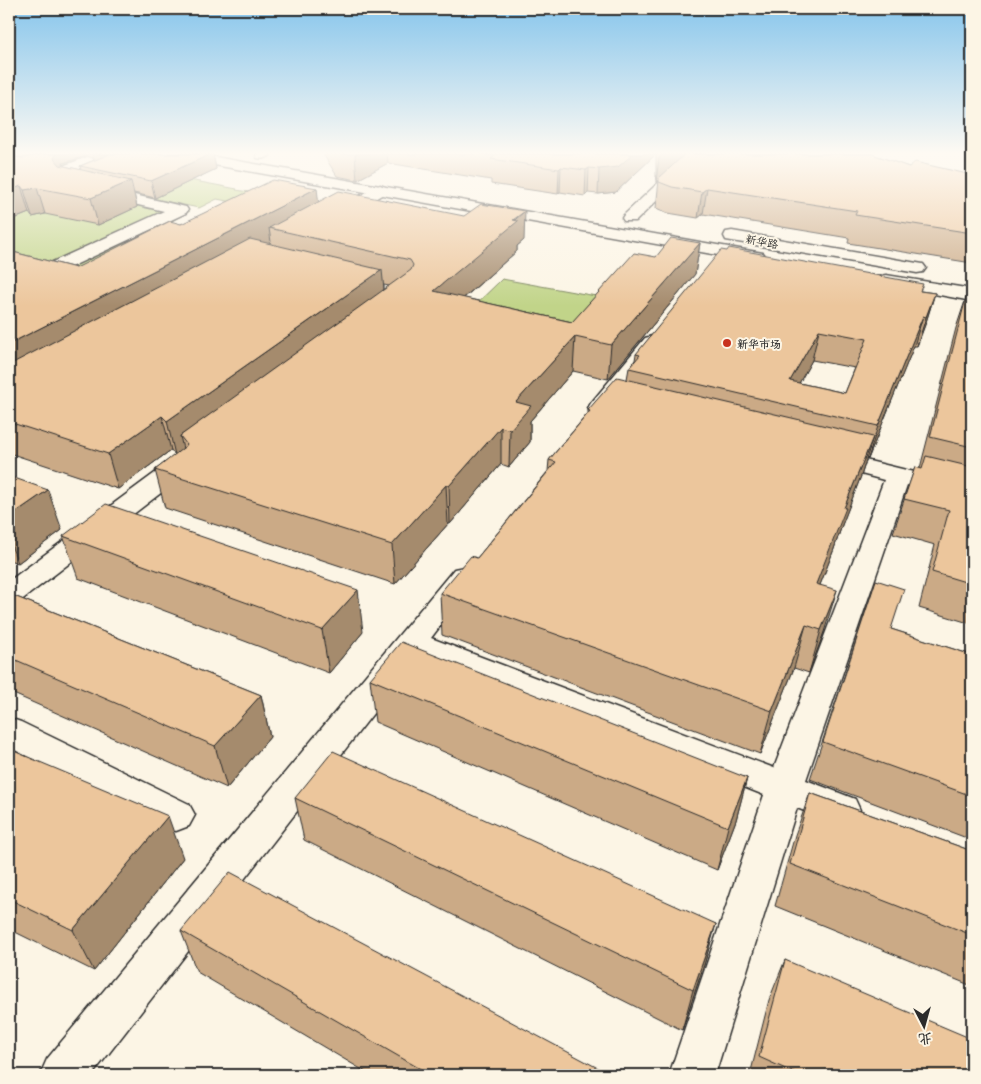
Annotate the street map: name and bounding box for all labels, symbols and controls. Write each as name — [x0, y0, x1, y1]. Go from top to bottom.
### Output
street label: 新华路 — [744, 231, 780, 251]
place label: 新华市场 — [737, 336, 781, 351]
marker: 新华市场 — [721, 337, 733, 349]
north arrow — [898, 1002, 948, 1052]
text: 北 — [917, 1029, 933, 1050]

